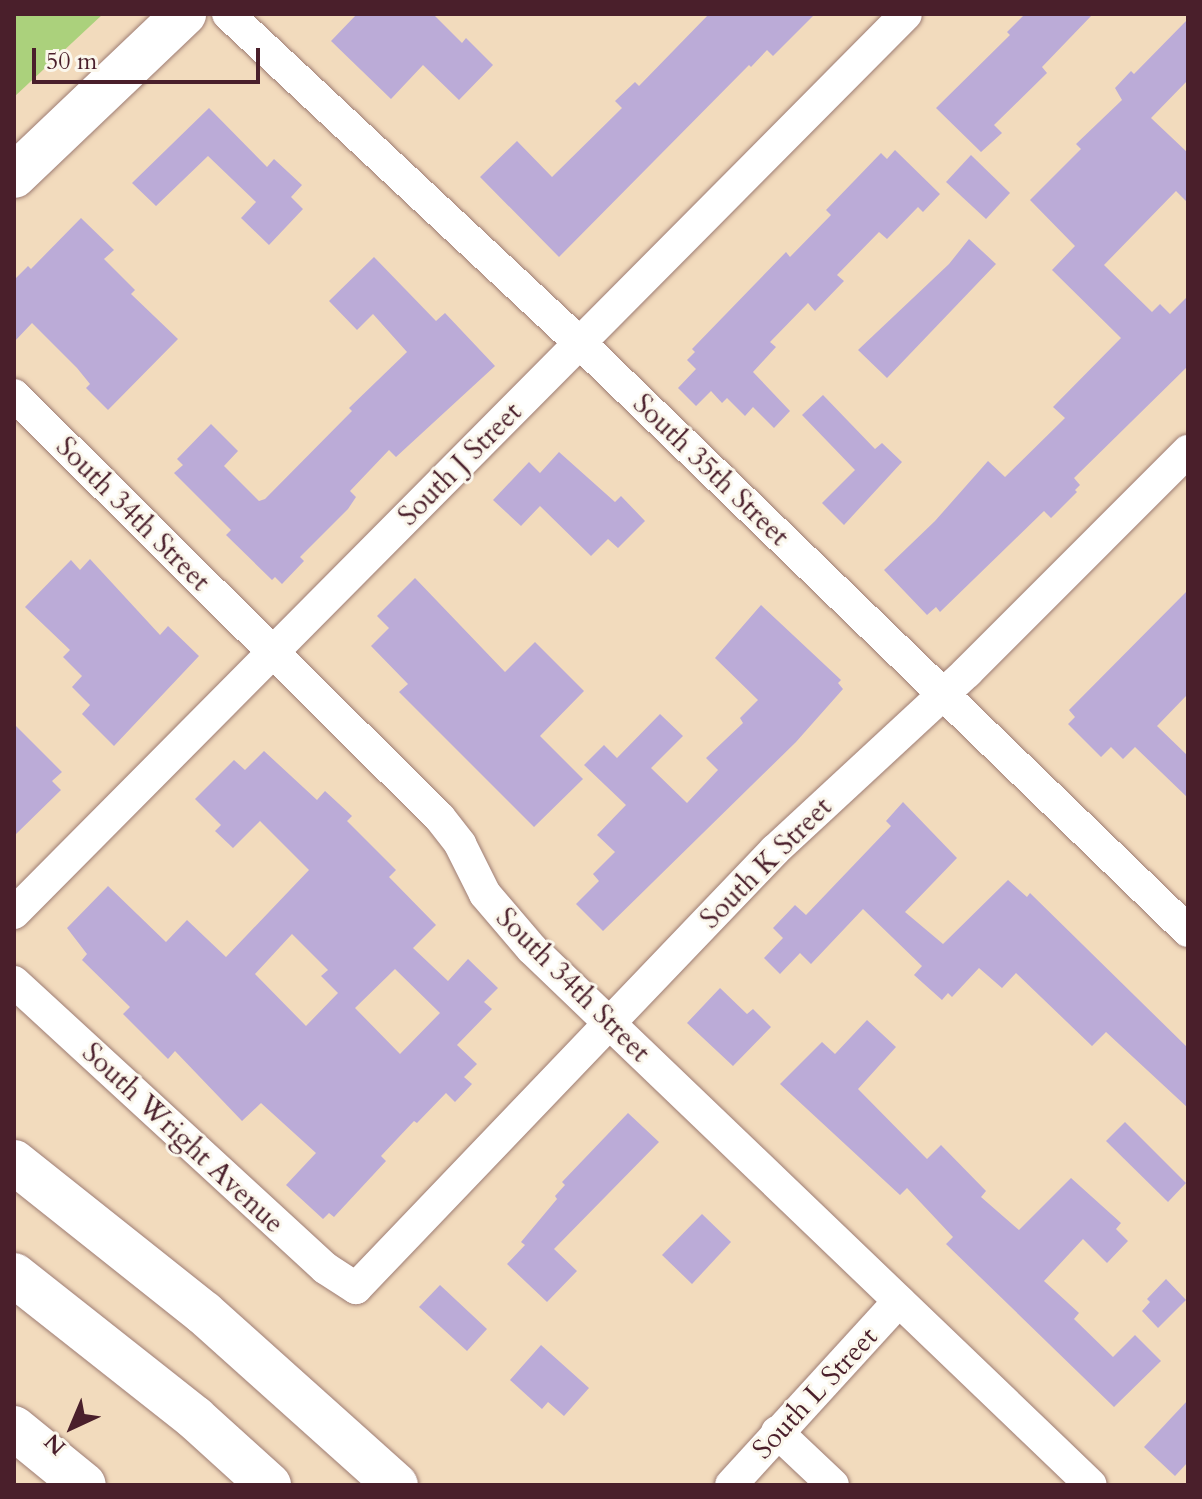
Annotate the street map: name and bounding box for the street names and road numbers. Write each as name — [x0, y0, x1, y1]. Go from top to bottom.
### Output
street label: South 35th Street — [626, 387, 796, 553]
street label: South J Street — [391, 395, 529, 533]
street label: South 34th Street — [49, 430, 217, 598]
street label: South K Street — [693, 790, 839, 936]
street label: South 34th Street — [489, 901, 657, 1069]
street label: South Wright Avenue — [75, 1036, 291, 1240]
street label: South L Street — [745, 1320, 885, 1466]

